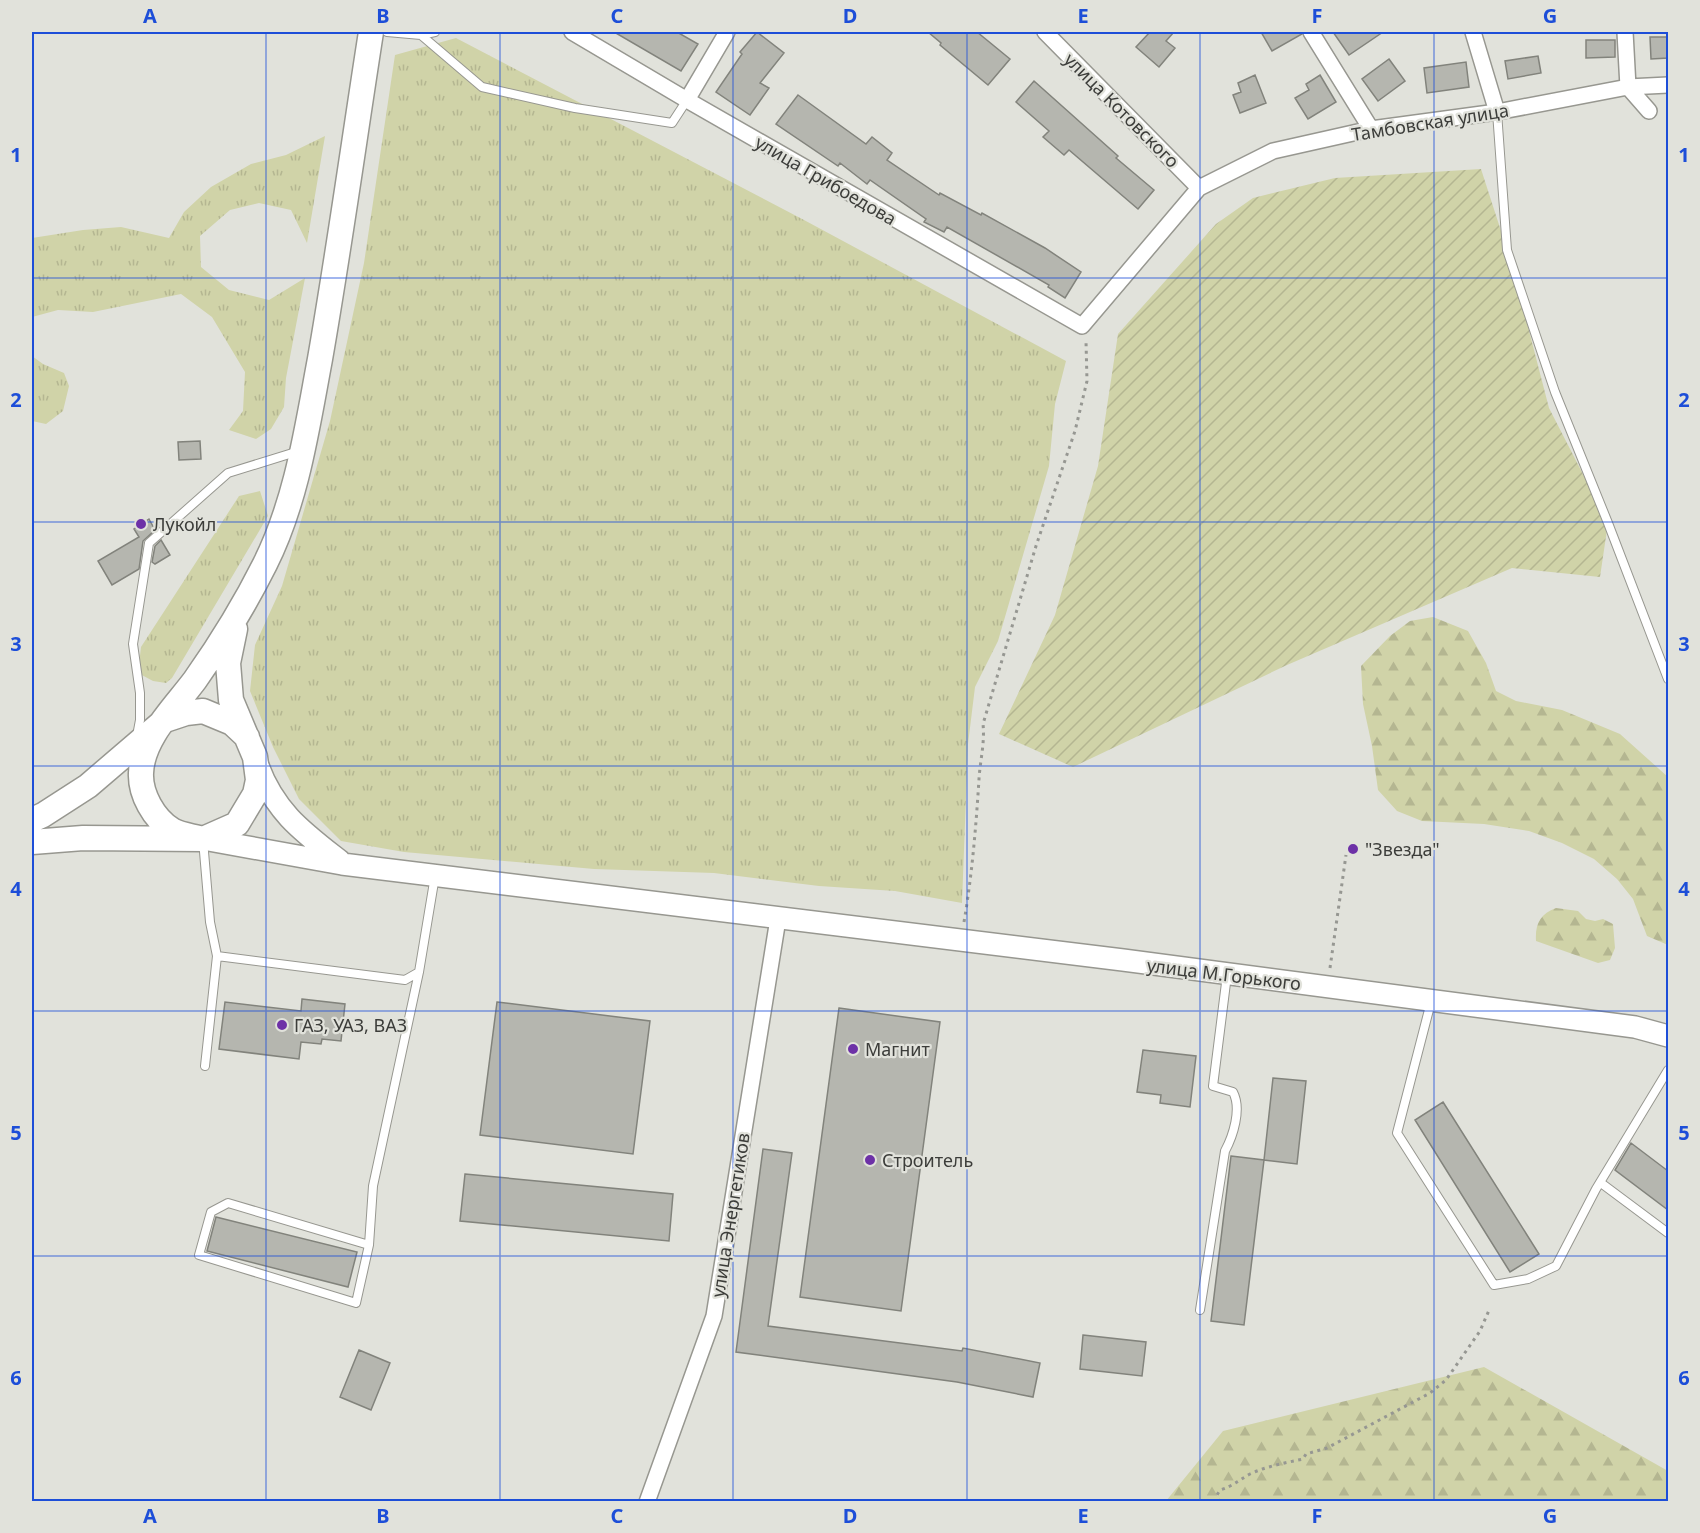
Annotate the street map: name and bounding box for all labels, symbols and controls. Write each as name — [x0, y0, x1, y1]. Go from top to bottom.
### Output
text: A — [143, 2, 157, 29]
text: B — [376, 2, 390, 29]
text: C — [611, 2, 624, 29]
text: D — [843, 2, 857, 29]
text: E — [1077, 2, 1089, 29]
text: F — [1312, 2, 1322, 29]
text: G — [1543, 2, 1557, 29]
street label: улица Котовского — [1059, 47, 1185, 173]
street label: Тамбовская улица — [1350, 98, 1510, 146]
street label: улица Грибоедова — [751, 130, 901, 230]
text: 1 — [10, 141, 22, 168]
text: 1 — [1678, 141, 1690, 168]
text: 2 — [10, 386, 22, 413]
text: 2 — [1678, 386, 1690, 413]
place label: Лукойл — [153, 512, 216, 536]
marker: Лукойл — [134, 517, 148, 531]
text: 3 — [10, 630, 22, 657]
text: 3 — [1678, 630, 1690, 657]
place label: "Звезда" — [1365, 837, 1440, 861]
marker: "Звезда" — [1346, 842, 1360, 856]
text: 4 — [10, 875, 22, 902]
text: 4 — [1678, 875, 1690, 902]
street label: улица М.Горького — [1146, 953, 1302, 995]
place label: ГАЗ, УАЗ, ВАЗ — [294, 1013, 407, 1037]
marker: ГАЗ, УАЗ, ВАЗ — [275, 1018, 289, 1032]
place label: Магнит — [865, 1037, 930, 1061]
marker: Магнит — [846, 1042, 860, 1056]
text: 5 — [10, 1119, 22, 1146]
text: 5 — [1678, 1119, 1690, 1146]
street label: улица Энергетиков — [705, 1131, 755, 1299]
place label: Строитель — [882, 1148, 973, 1172]
marker: Строитель — [863, 1153, 877, 1167]
text: 6 — [10, 1364, 22, 1391]
text: 6 — [1678, 1364, 1690, 1391]
text: A — [143, 1502, 157, 1529]
text: B — [376, 1502, 390, 1529]
text: C — [611, 1502, 624, 1529]
text: D — [843, 1502, 857, 1529]
text: E — [1077, 1502, 1089, 1529]
text: F — [1312, 1502, 1322, 1529]
text: G — [1543, 1502, 1557, 1529]

